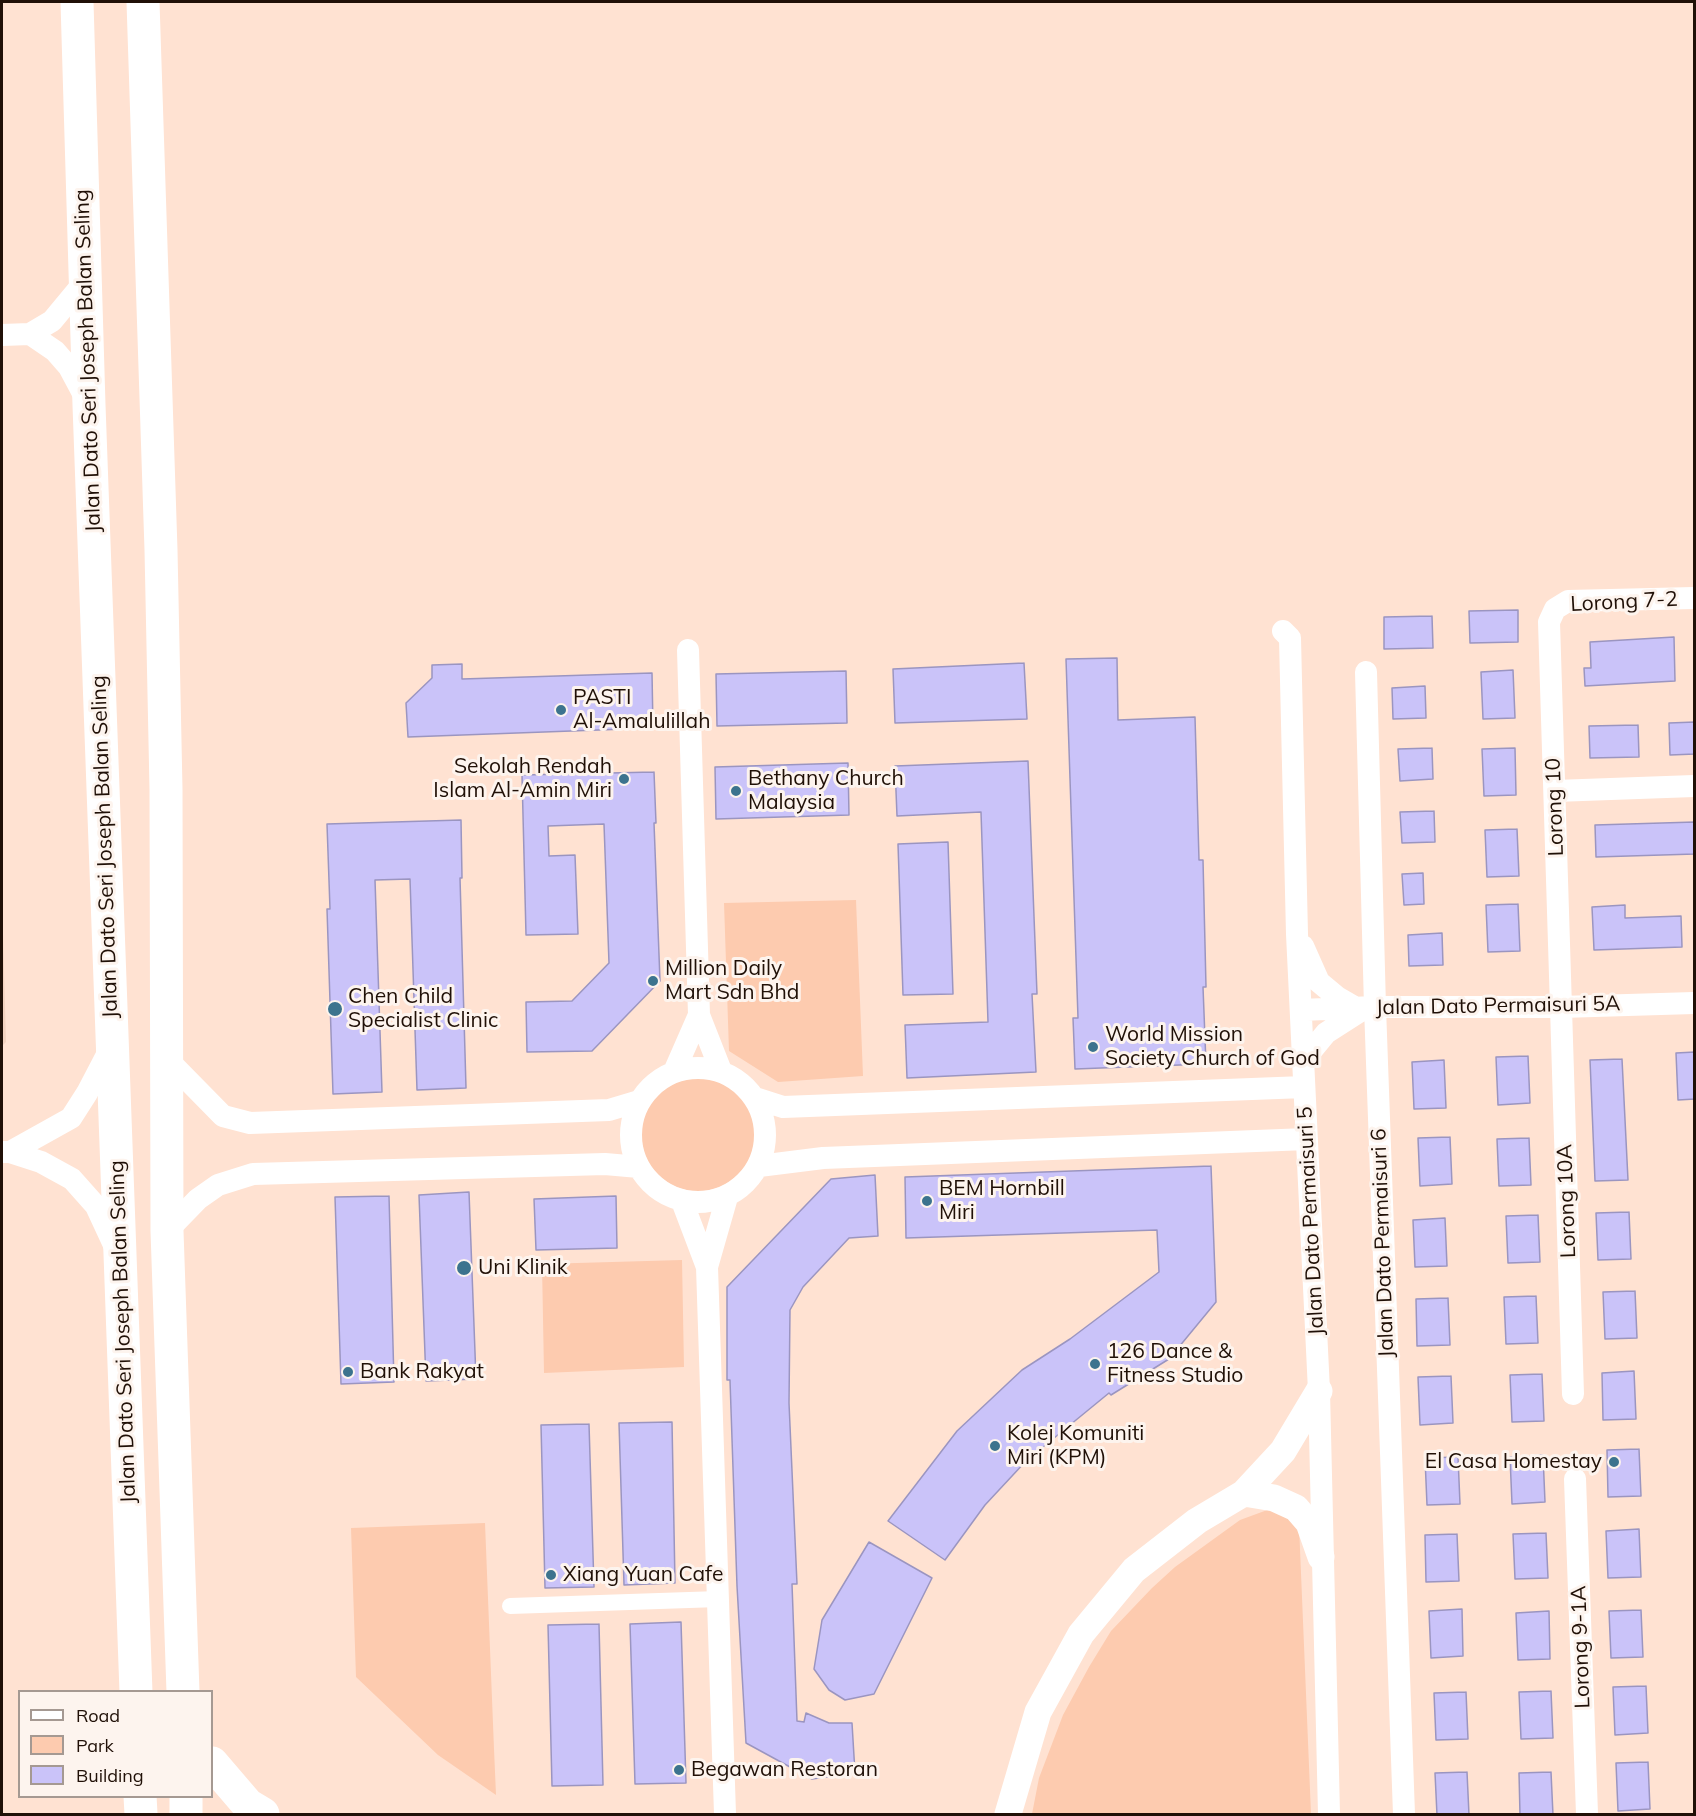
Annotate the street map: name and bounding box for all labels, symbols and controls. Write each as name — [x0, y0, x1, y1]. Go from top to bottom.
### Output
street label: Jalan Dato Seri Joseph Balan Seling — [69, 189, 107, 533]
street label: Lorong 7-2 — [1570, 587, 1678, 617]
street label: Jalan Dato Seri Joseph Balan Seling — [86, 675, 124, 1019]
place label: PASTI Al-Amalulillah — [573, 685, 711, 735]
marker: PASTI Al-Amalulillah — [554, 703, 568, 717]
place label: Sekolah Rendah Islam Al-Amin Miri — [433, 754, 612, 804]
street label: Lorong 10 — [1541, 757, 1569, 857]
place label: Bethany Church Malaysia — [748, 766, 904, 816]
marker: Sekolah Rendah Islam Al-Amin Miri — [617, 772, 631, 786]
marker: Bethany Church Malaysia — [729, 784, 743, 798]
place label: Million Daily Mart Sdn Bhd — [665, 956, 799, 1006]
marker: Million Daily Mart Sdn Bhd — [646, 974, 660, 988]
place label: Chen Child Specialist Clinic — [348, 984, 498, 1034]
street label: Jalan Dato Permaisuri 5A — [1375, 991, 1621, 1021]
marker: Chen Child Specialist Clinic — [326, 1000, 344, 1018]
place label: World Mission Society Church of God — [1105, 1022, 1320, 1072]
marker: World Mission Society Church of God — [1086, 1040, 1100, 1054]
street label: Jalan Dato Permaisuri 5 — [1292, 1106, 1330, 1336]
street label: Jalan Dato Permaisuri 6 — [1366, 1128, 1400, 1358]
street label: Lorong 10A — [1552, 1144, 1582, 1258]
street label: Jalan Dato Seri Joseph Balan Seling — [104, 1160, 142, 1504]
place label: BEM Hornbill Miri — [939, 1176, 1065, 1226]
marker: BEM Hornbill Miri — [920, 1194, 934, 1208]
place label: Uni Klinik — [478, 1255, 568, 1281]
marker: Uni Klinik — [455, 1259, 473, 1277]
place label: 126 Dance & Fitness Studio — [1107, 1339, 1243, 1389]
marker: 126 Dance & Fitness Studio — [1088, 1357, 1102, 1371]
place label: Bank Rakyat — [360, 1359, 484, 1385]
marker: Bank Rakyat — [341, 1365, 355, 1379]
place label: Kolej Komuniti Miri (KPM) — [1007, 1421, 1144, 1471]
marker: Kolej Komuniti Miri (KPM) — [988, 1439, 1002, 1453]
place label: El Casa Homestay — [1425, 1449, 1602, 1475]
marker: El Casa Homestay — [1607, 1455, 1621, 1469]
place label: Xiang Yuan Cafe — [563, 1562, 723, 1588]
marker: Xiang Yuan Cafe — [544, 1568, 558, 1582]
street label: Lorong 9-1A — [1566, 1585, 1596, 1709]
legend — [18, 1690, 213, 1798]
text: Road — [76, 1704, 120, 1727]
text: Park — [76, 1734, 114, 1757]
place label: Begawan Restoran — [691, 1757, 878, 1783]
marker: Begawan Restoran — [672, 1763, 686, 1777]
text: Building — [76, 1764, 144, 1787]

